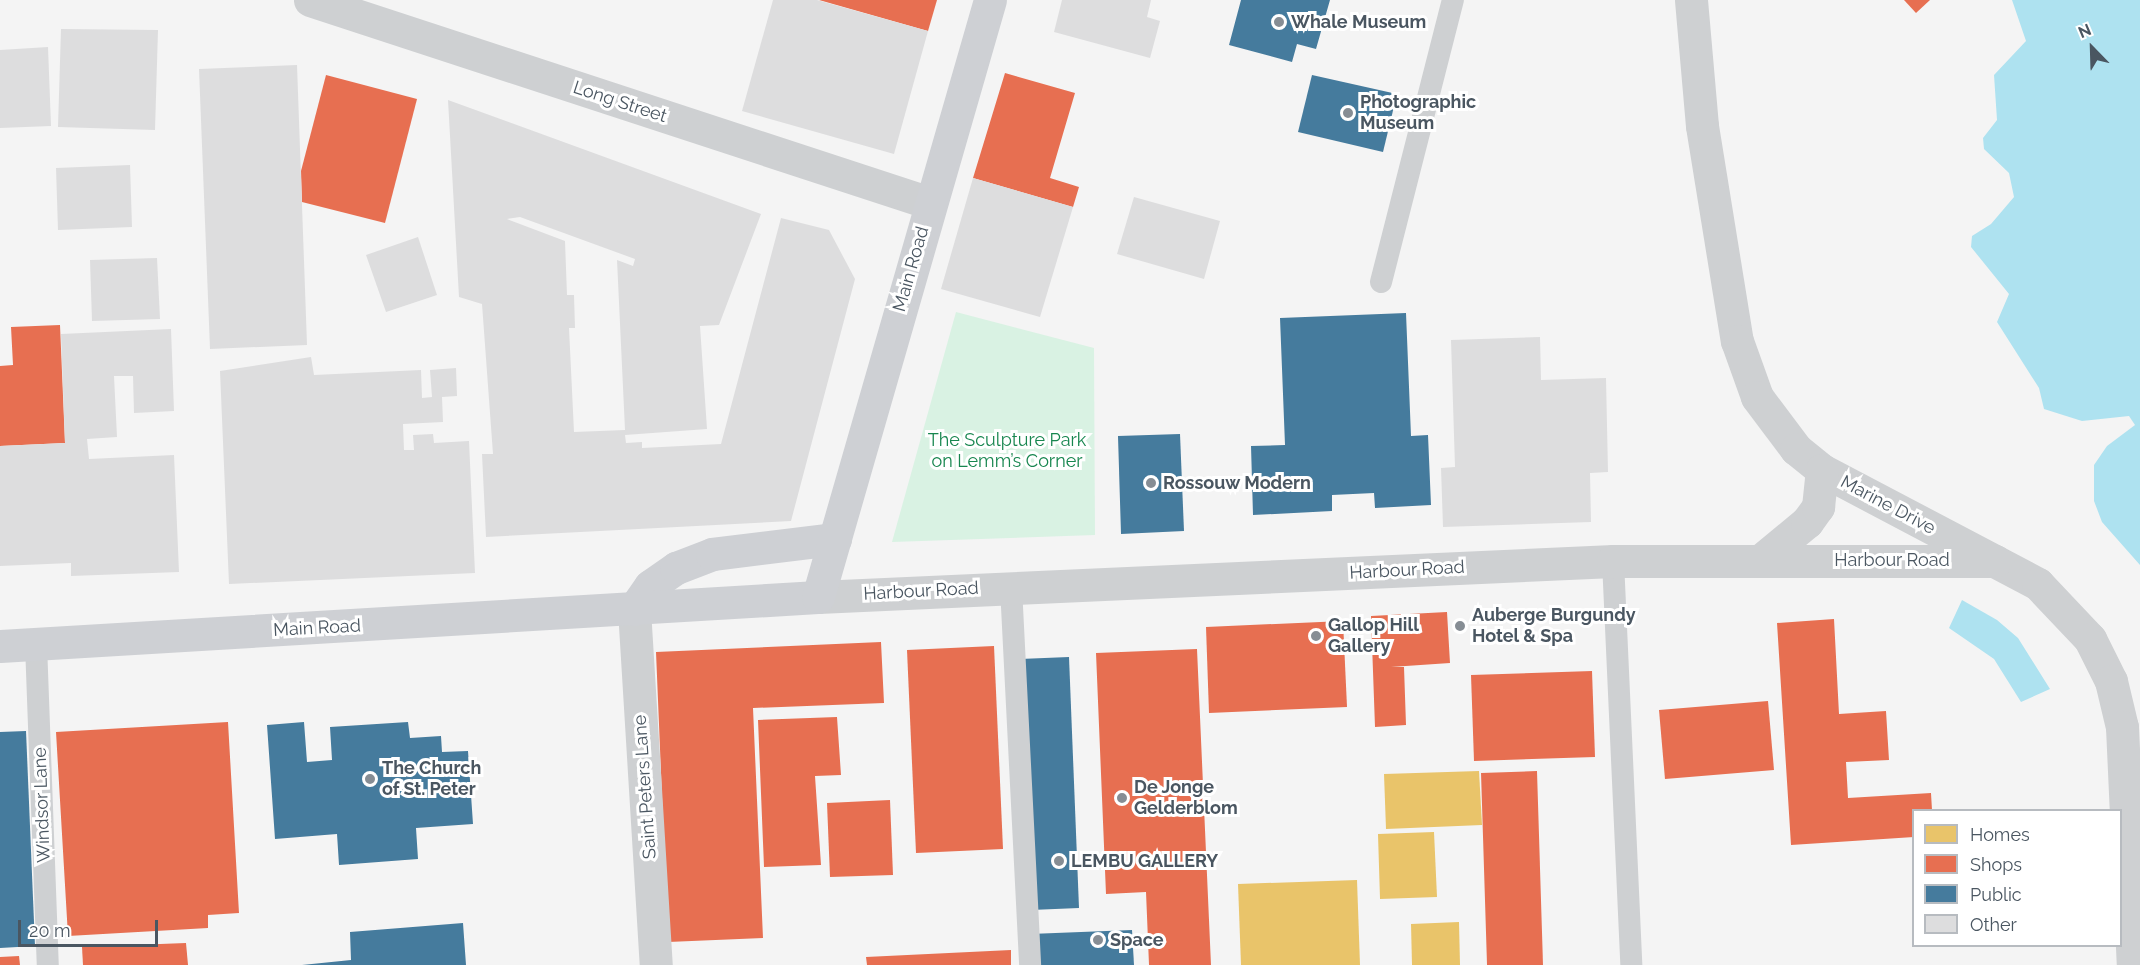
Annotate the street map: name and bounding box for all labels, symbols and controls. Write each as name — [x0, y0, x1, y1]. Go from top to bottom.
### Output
place label: Whale Museum — [1291, 11, 1426, 33]
marker: Whale Museum — [1272, 15, 1286, 29]
north arrow — [2062, 18, 2122, 78]
text: N — [2075, 20, 2094, 42]
street label: Long Street — [570, 77, 670, 127]
place label: Photographic Museum — [1360, 92, 1476, 134]
marker: Photographic Museum — [1341, 106, 1355, 120]
street label: Main Road — [889, 224, 933, 314]
park label: The Sculpture Park on Lemm’s Corner — [928, 430, 1086, 472]
street label: Marine Drive — [1837, 471, 1939, 539]
place label: Rossouw Modern — [1163, 472, 1311, 494]
marker: Rossouw Modern — [1144, 476, 1158, 490]
street label: Harbour Road — [1834, 549, 1950, 571]
street label: Harbour Road — [1349, 556, 1465, 584]
street label: Harbour Road — [863, 577, 979, 605]
place label: Auberge Burgundy Hotel & Spa — [1472, 605, 1636, 648]
street label: Main Road — [273, 615, 361, 641]
place label: Gallop Hill Gallery — [1328, 615, 1419, 658]
marker: Auberge Burgundy Hotel & Spa — [1453, 619, 1467, 633]
marker: Gallop Hill Gallery — [1309, 629, 1323, 643]
street label: Saint Peters Lane — [629, 714, 661, 860]
street label: Windsor Lane — [29, 747, 55, 863]
place label: The Church of St. Peter — [382, 758, 481, 800]
marker: The Church of St. Peter — [363, 772, 377, 786]
place label: De Jonge Gelderblom — [1134, 777, 1238, 820]
marker: De Jonge Gelderblom — [1115, 791, 1129, 805]
legend — [1912, 809, 2122, 947]
text: Homes — [1970, 824, 2030, 845]
place label: LEMBU GALLERY — [1071, 850, 1218, 872]
marker: LEMBU GALLERY — [1052, 854, 1066, 868]
text: Shops — [1970, 854, 2022, 875]
text: Public — [1970, 884, 2022, 905]
scale bar — [21, 908, 160, 946]
text: Other — [1970, 914, 2017, 935]
text: 20 m — [29, 920, 71, 941]
place label: Space — [1110, 929, 1164, 951]
marker: Space — [1091, 933, 1105, 947]

